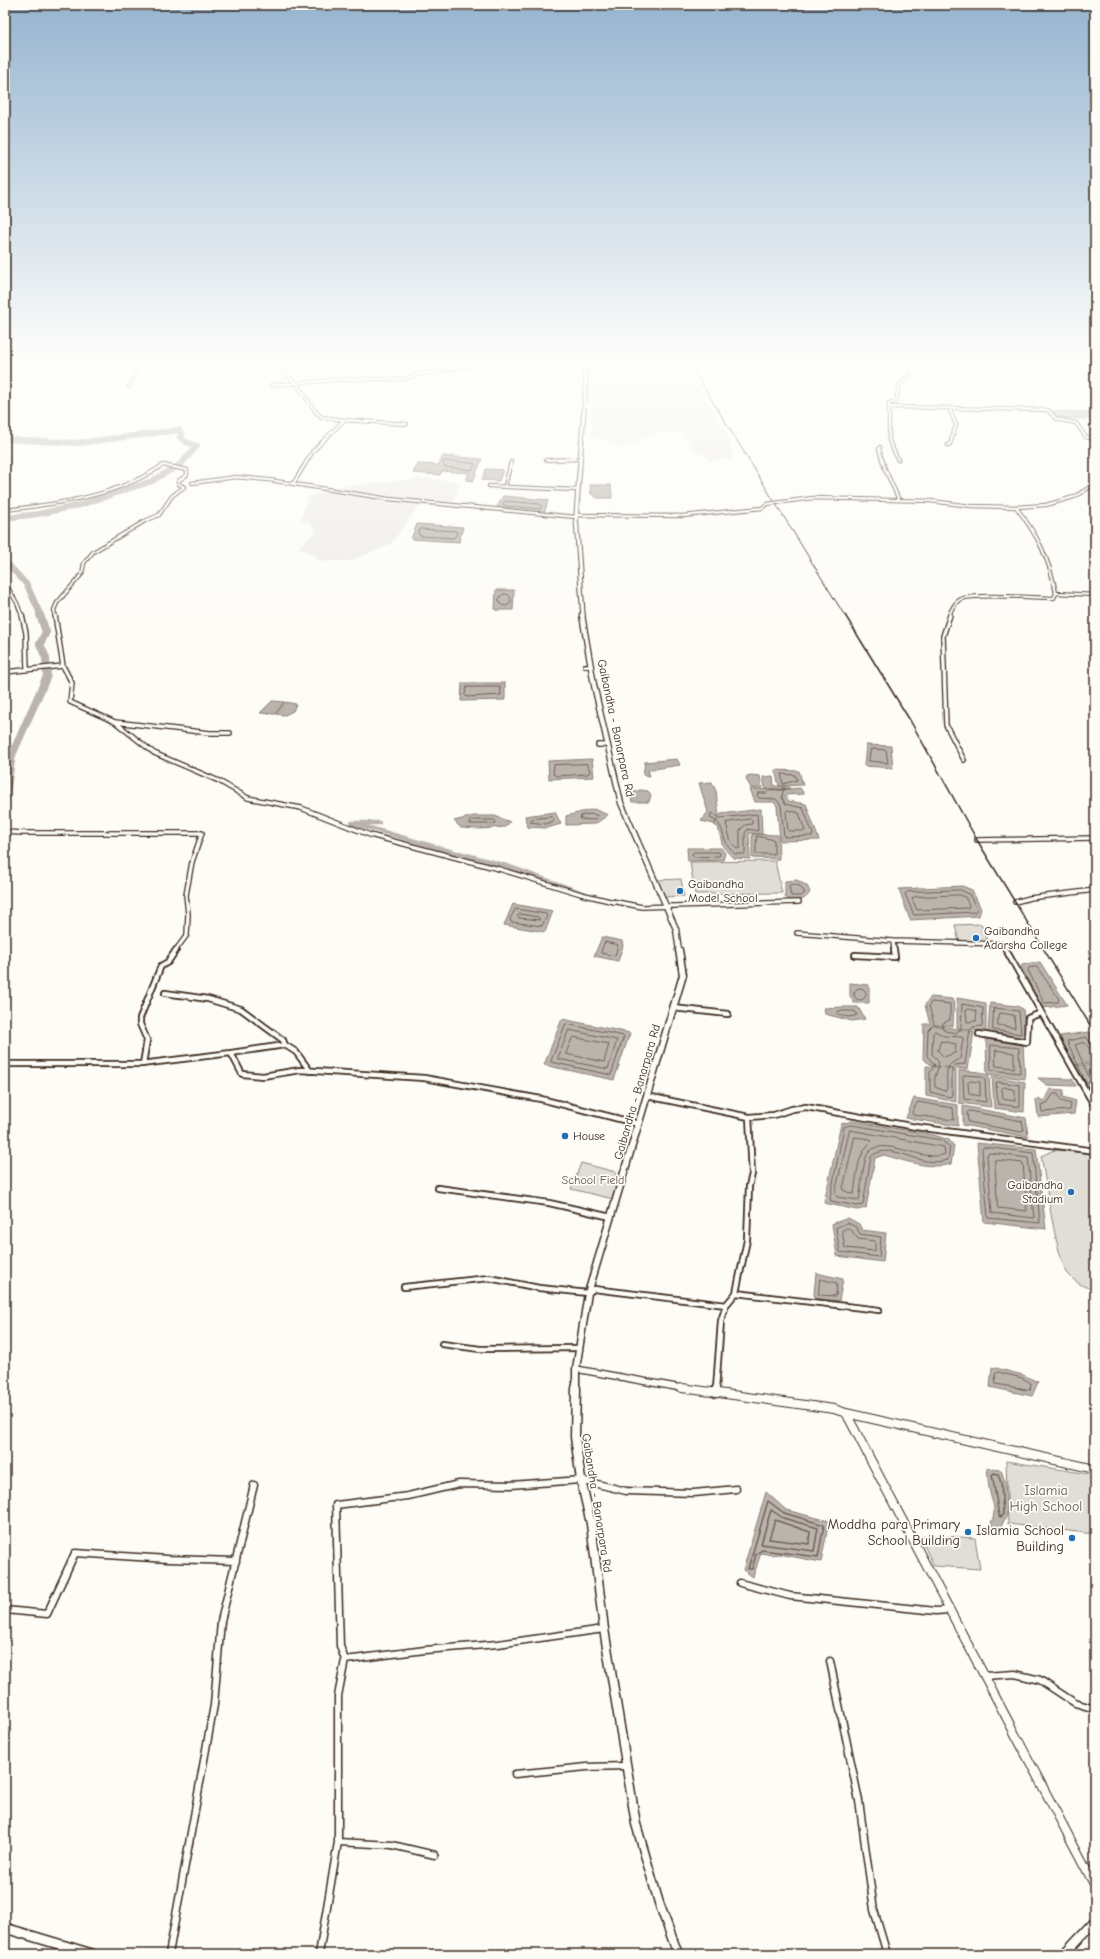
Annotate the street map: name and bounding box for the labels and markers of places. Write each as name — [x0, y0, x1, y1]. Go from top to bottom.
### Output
place label: Gaibandha Model School — [688, 877, 758, 905]
marker: Gaibandha Model School — [675, 886, 685, 896]
place label: Gaibandha Adarsha College — [984, 924, 1067, 952]
marker: Gaibandha Adarsha College — [971, 933, 981, 943]
place label: House — [573, 1129, 605, 1143]
marker: House — [560, 1131, 570, 1141]
place label: Gaibandha Stadium — [1007, 1178, 1063, 1206]
marker: Gaibandha Stadium — [1066, 1187, 1076, 1197]
place label: Moddha para Primary School Building — [828, 1516, 961, 1549]
place label: Islamia School Building — [976, 1522, 1064, 1555]
marker: Moddha para Primary School Building — [963, 1527, 973, 1537]
marker: Islamia School Building — [1067, 1533, 1077, 1543]

